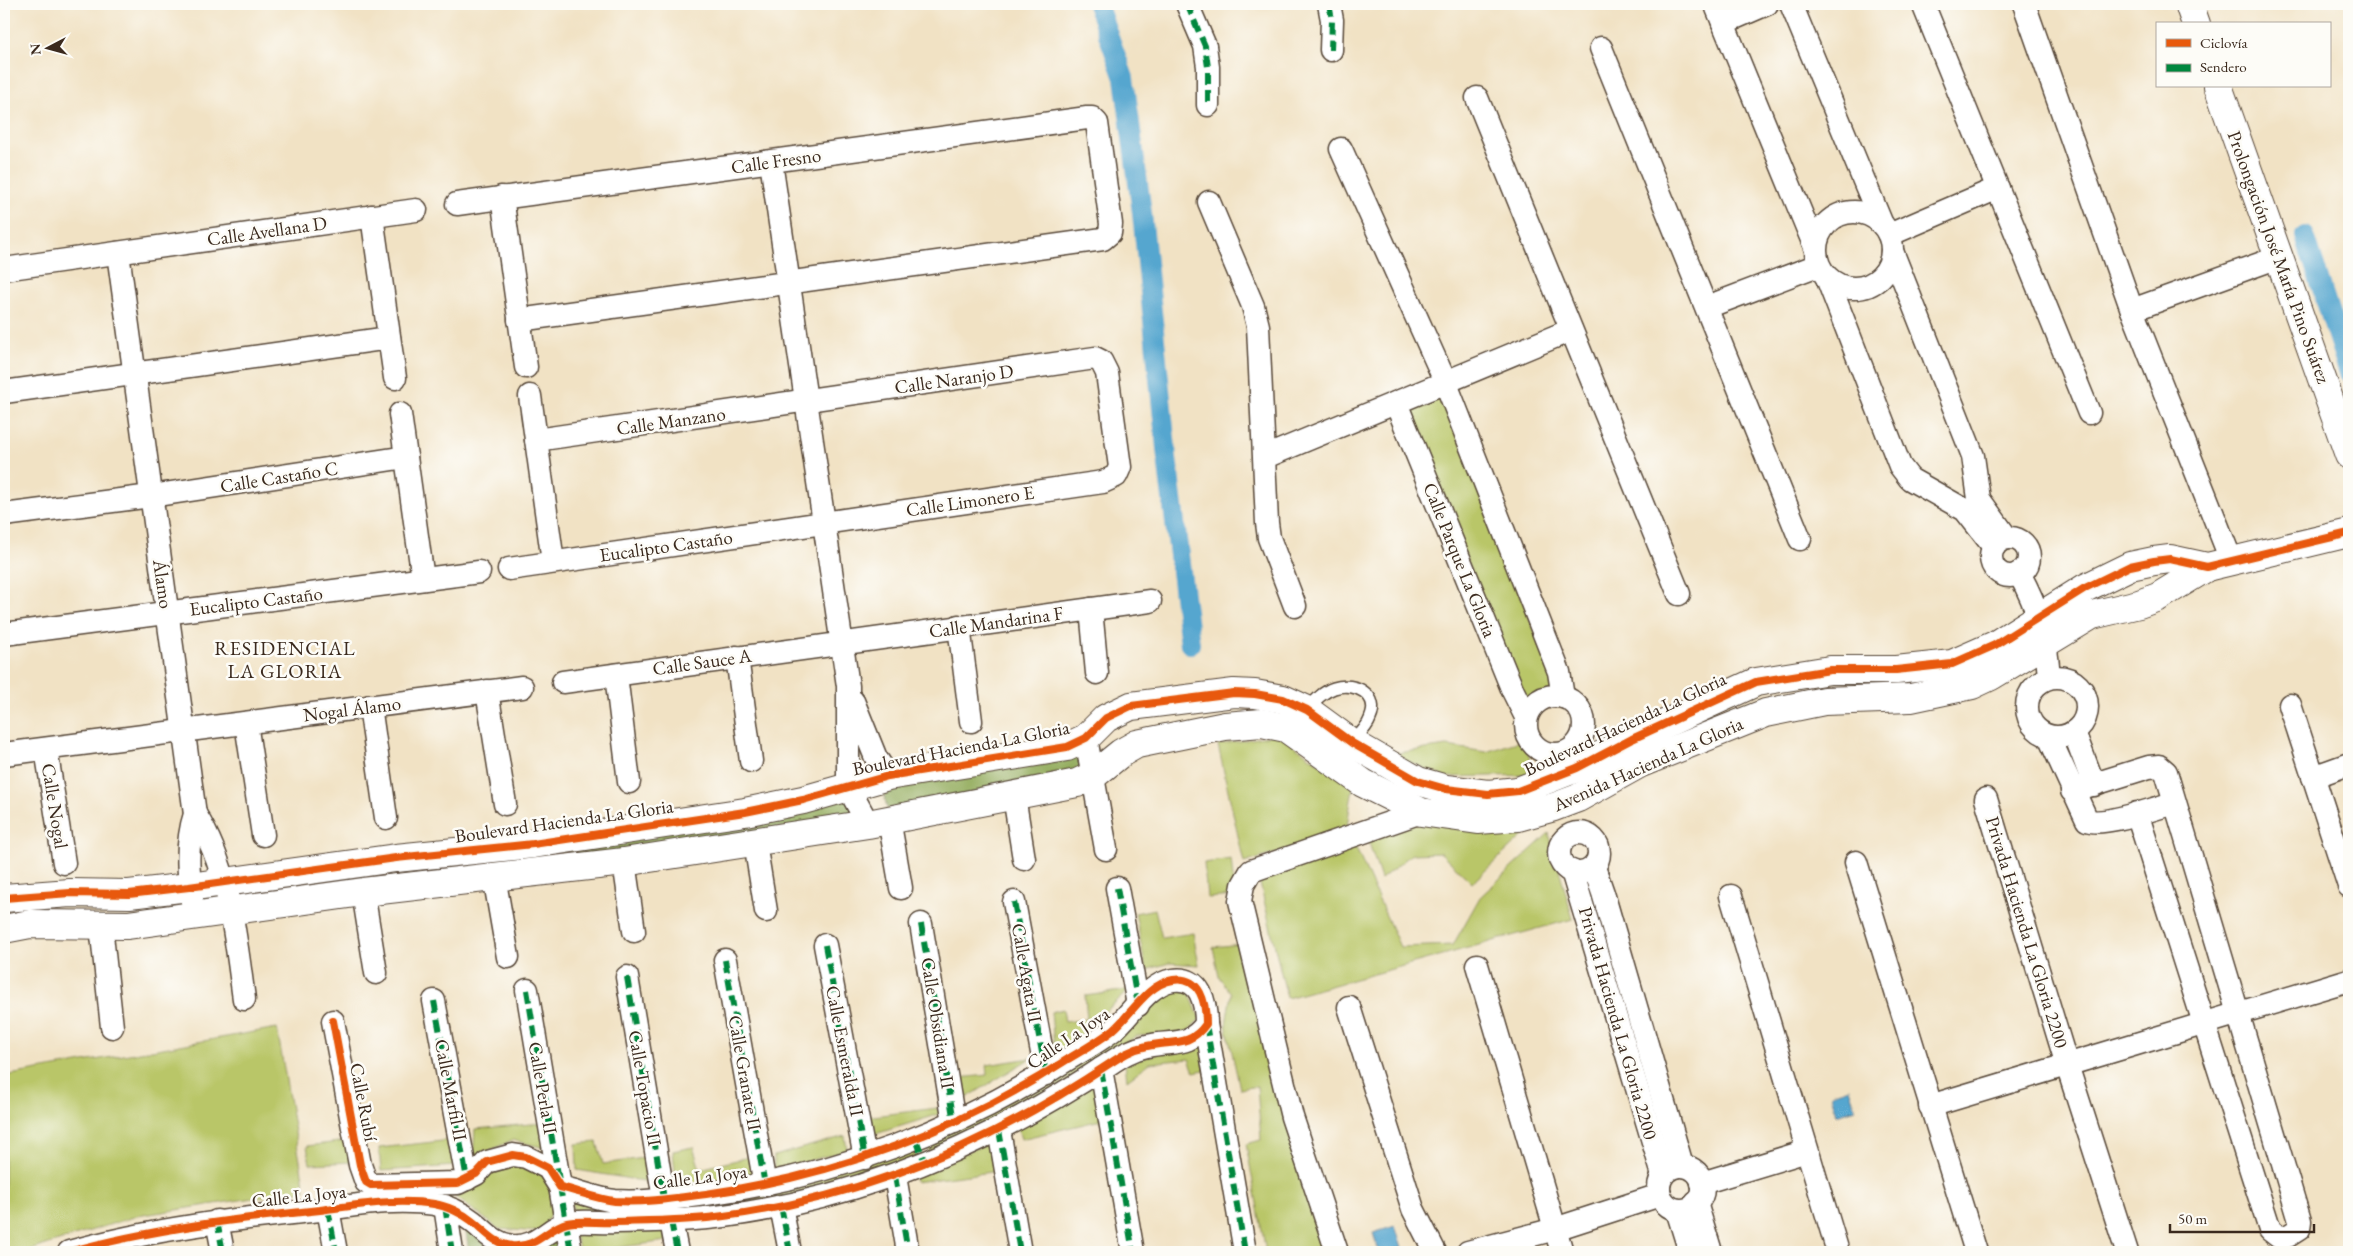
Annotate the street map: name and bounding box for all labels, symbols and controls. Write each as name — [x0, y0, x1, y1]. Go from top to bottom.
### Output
north arrow — [22, 22, 72, 72]
legend — [2156, 22, 2330, 88]
text: Ciclovía — [2200, 33, 2247, 52]
text: N — [25, 42, 45, 56]
text: Sendero — [2200, 57, 2247, 76]
street label: Prolongación José María Pino Suárez — [2222, 127, 2337, 388]
street label: Calle Fresno — [729, 142, 823, 180]
street label: Calle Avellana D — [205, 210, 329, 252]
street label: Calle Naranjo D — [893, 358, 1015, 400]
street label: Calle Manzano — [615, 401, 727, 441]
street label: Calle Castaño C — [218, 455, 340, 499]
street label: Calle Parque La Gloria — [1418, 479, 1503, 642]
street label: Calle Limonero E — [904, 480, 1036, 522]
street label: Eucalipto Castaño — [598, 524, 734, 568]
street label: Álamo — [147, 557, 179, 610]
street label: Eucalipto Castaño — [188, 580, 324, 622]
street label: Calle Mandarina F — [927, 600, 1065, 644]
district label: RESIDENCIAL LA GLORIA — [214, 635, 356, 684]
street label: Calle Sauce A — [651, 643, 754, 681]
street label: Boulevard Hacienda La Gloria — [1520, 666, 1731, 782]
street label: Nogal Álamo — [302, 691, 402, 727]
street label: Avenida Hacienda La Gloria — [1548, 711, 1747, 818]
street label: Boulevard Hacienda La Gloria — [850, 715, 1072, 781]
street label: Calle Nogal — [36, 761, 74, 851]
street label: Boulevard Hacienda La Gloria — [453, 793, 675, 849]
street label: Privada Hacienda La Gloria 2200 — [1980, 813, 2074, 1051]
street label: Privada Hacienda La Gloria 2200 — [1573, 904, 1663, 1142]
street label: Calle Agata II — [1006, 921, 1048, 1025]
street label: Calle Obsidiana II — [915, 956, 961, 1091]
street label: Calle Esmeralda II — [820, 983, 870, 1119]
street label: Calle La Joya — [1022, 1001, 1115, 1075]
street label: Calle Granate II — [723, 1013, 768, 1133]
street label: Calle Topacio II — [623, 1028, 668, 1148]
street label: Calle Marfil II — [429, 1037, 473, 1144]
street label: Calle Perla II — [523, 1040, 564, 1137]
street label: Calle Rubí — [344, 1061, 384, 1144]
street label: Calle La Joya — [651, 1159, 749, 1195]
street label: Calle La Joya — [251, 1179, 348, 1213]
scale bar — [2170, 1201, 2314, 1233]
text: 50 m — [2178, 1209, 2207, 1228]

